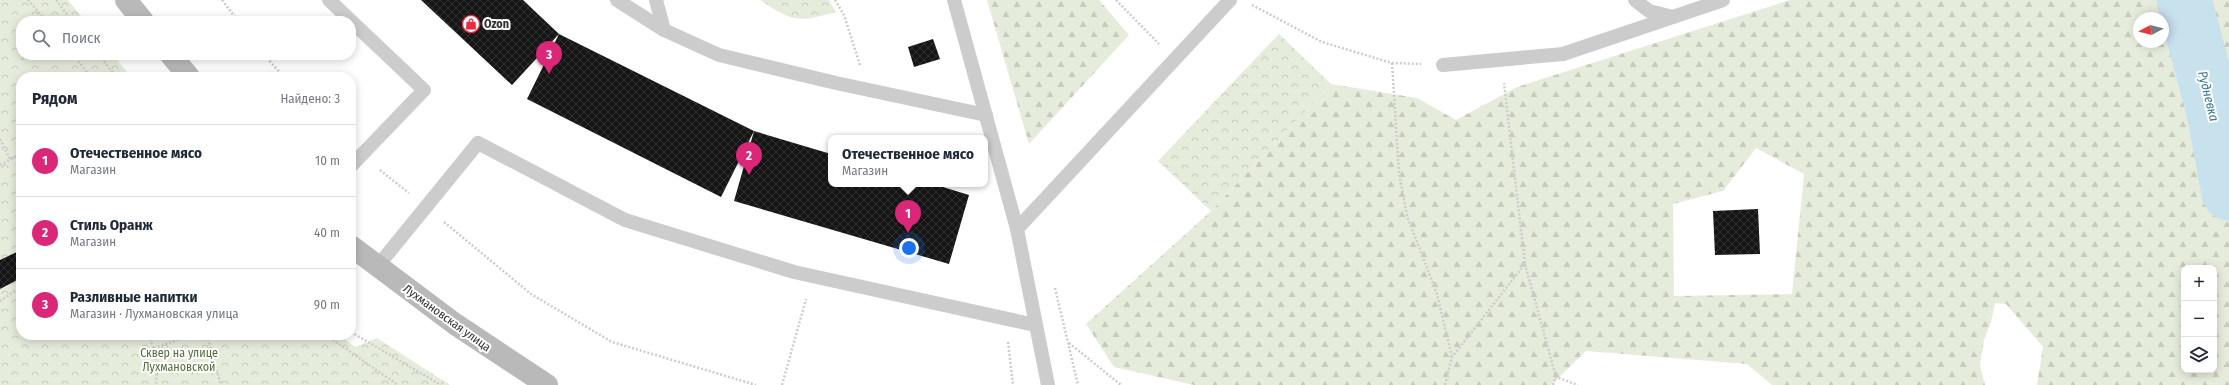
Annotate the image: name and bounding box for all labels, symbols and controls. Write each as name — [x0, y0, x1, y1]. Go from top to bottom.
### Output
north arrow — [2133, 12, 2169, 48]
shop icon: Ozon — [461, 14, 481, 34]
search box — [16, 16, 356, 60]
place label: Ozon — [484, 17, 509, 31]
icon: search — [30, 27, 52, 49]
text: Поиск — [62, 29, 100, 47]
pin: 3 — [536, 41, 562, 74]
water label: Рудневка — [2195, 69, 2222, 123]
text: Рядом — [32, 88, 77, 109]
text: Найдено: 3 — [280, 91, 340, 106]
popup — [828, 135, 988, 187]
pin: 2 — [736, 142, 762, 175]
text: Отечественное мясо — [70, 144, 202, 162]
text: Отечественное мясо — [842, 145, 974, 163]
text: 1 — [42, 153, 48, 168]
text: 10 m — [315, 153, 340, 168]
text: Магазин — [70, 162, 116, 177]
text: Магазин — [842, 163, 888, 178]
pin: 1 — [895, 200, 921, 233]
text: Стиль Оранж — [70, 216, 153, 234]
text: 2 — [42, 225, 48, 240]
text: 40 m — [314, 225, 340, 240]
text: Магазин — [70, 234, 116, 249]
your location — [899, 238, 919, 258]
map controls — [2181, 265, 2217, 373]
button: + — [2181, 265, 2217, 301]
street label: Лухмановская улица — [400, 282, 494, 355]
text: Разливные напитки — [70, 288, 197, 306]
text: 3 — [42, 297, 48, 312]
text: 90 m — [314, 297, 340, 312]
button: − — [2181, 301, 2217, 337]
text: Магазин · Лухмановская улица — [70, 306, 239, 321]
button: layers — [2181, 337, 2217, 373]
park label: Сквер на улице Лухмановской — [140, 346, 218, 374]

